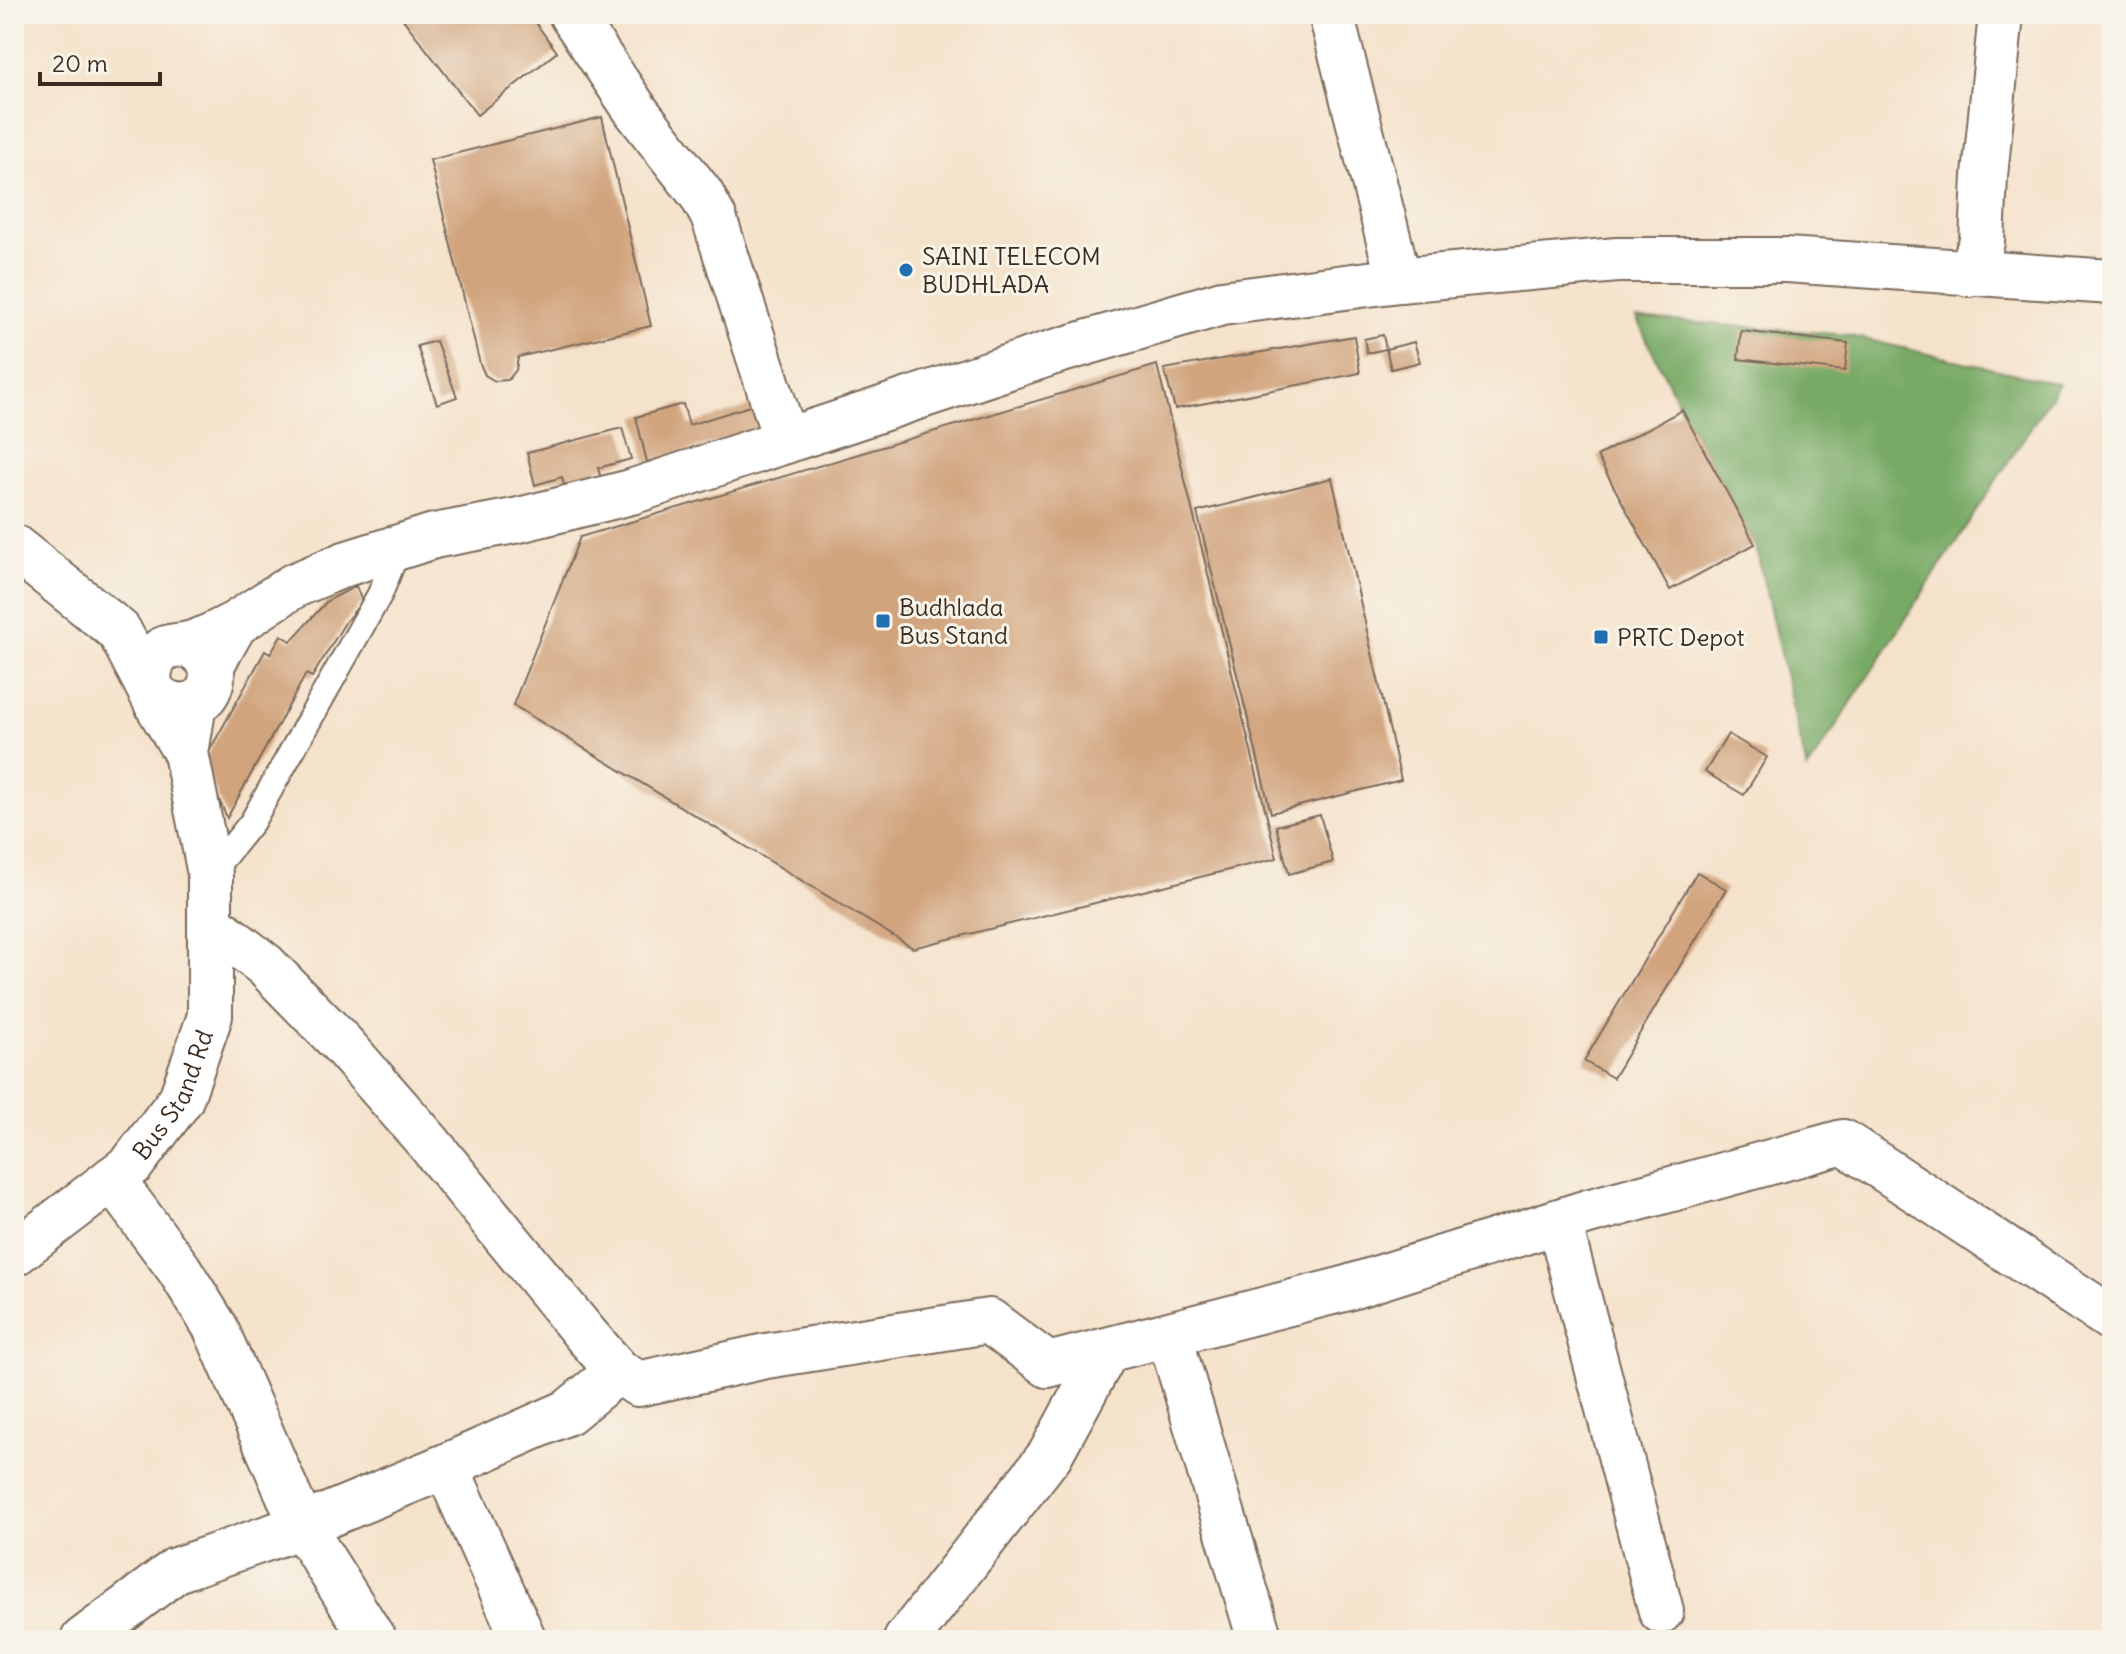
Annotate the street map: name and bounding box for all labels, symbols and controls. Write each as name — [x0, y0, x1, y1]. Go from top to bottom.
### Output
scale bar — [40, 36, 160, 86]
text: 20 m — [52, 48, 108, 78]
place label: SAINI TELECOM BUDHLADA — [922, 241, 1101, 299]
marker: SAINI TELECOM BUDHLADA — [897, 261, 915, 279]
place label: Budhlada Bus Stand — [899, 592, 1008, 650]
marker: Budhlada Bus Stand — [874, 612, 892, 630]
place label: PRTC Depot — [1617, 622, 1745, 652]
marker: PRTC Depot — [1592, 628, 1610, 646]
street label: Bus Stand Rd — [126, 1026, 219, 1165]

